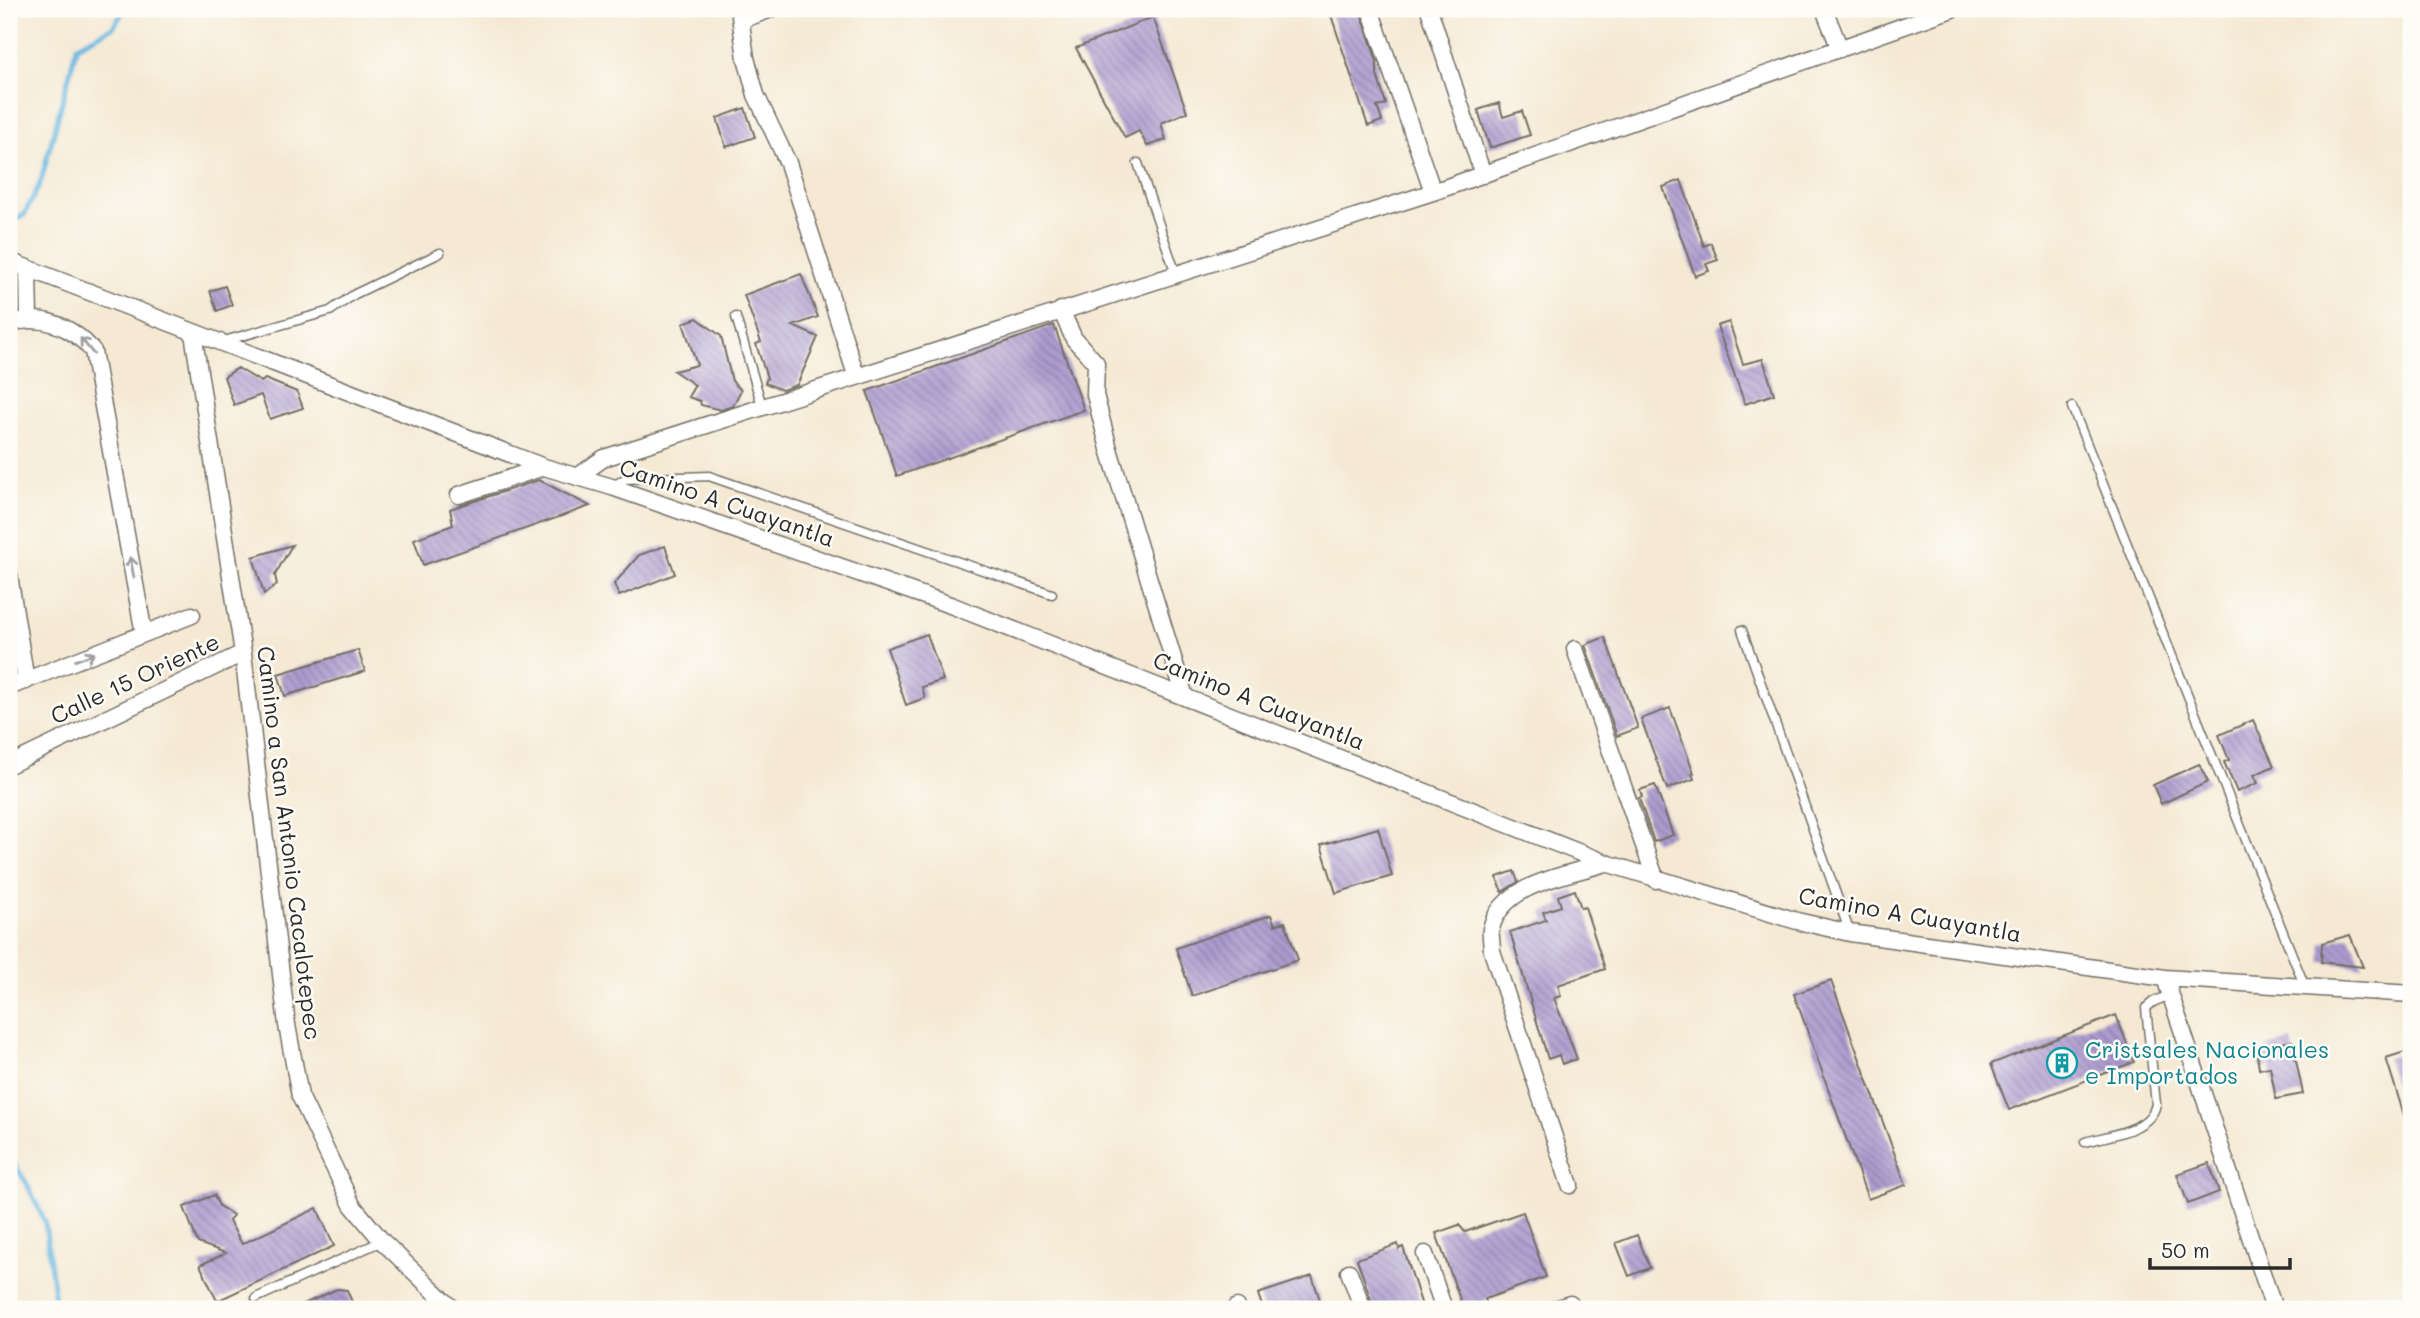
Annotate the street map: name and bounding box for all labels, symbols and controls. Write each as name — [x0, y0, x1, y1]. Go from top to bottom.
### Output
one-way arrow — [79, 337, 95, 355]
street label: Camino A Cuayantla — [616, 451, 839, 553]
one-way arrow — [125, 556, 138, 579]
street label: Calle 15 Oriente — [45, 626, 224, 730]
street label: Camino a San Antonio Cacalotepec — [251, 644, 329, 1041]
street label: Camino A Cuayantla — [1149, 644, 1370, 756]
one-way arrow — [74, 650, 95, 663]
street label: Camino A Cuayantla — [1796, 880, 2024, 948]
place label: Cristsales Nacionales e Importados — [2085, 1034, 2329, 1090]
building icon: Cristsales Nacionales e Importados — [2045, 1046, 2079, 1080]
scale bar — [2150, 1227, 2290, 1271]
text: 50 m — [2161, 1236, 2210, 1263]

